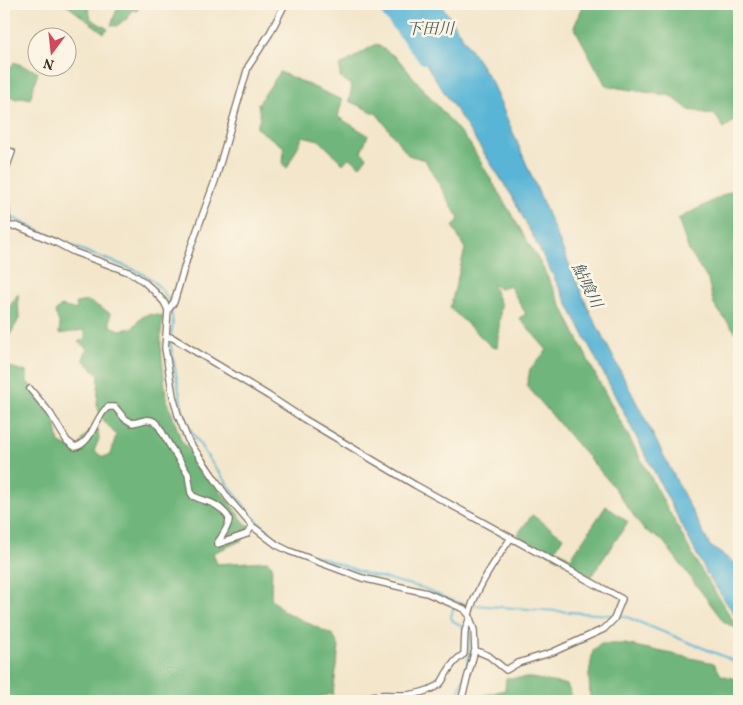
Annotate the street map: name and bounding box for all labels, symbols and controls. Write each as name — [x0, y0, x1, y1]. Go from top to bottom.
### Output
water label: 下田川 — [406, 19, 456, 41]
north arrow — [28, 28, 78, 78]
text: N — [42, 53, 56, 74]
water label: 鮎喰川 — [566, 259, 607, 314]

